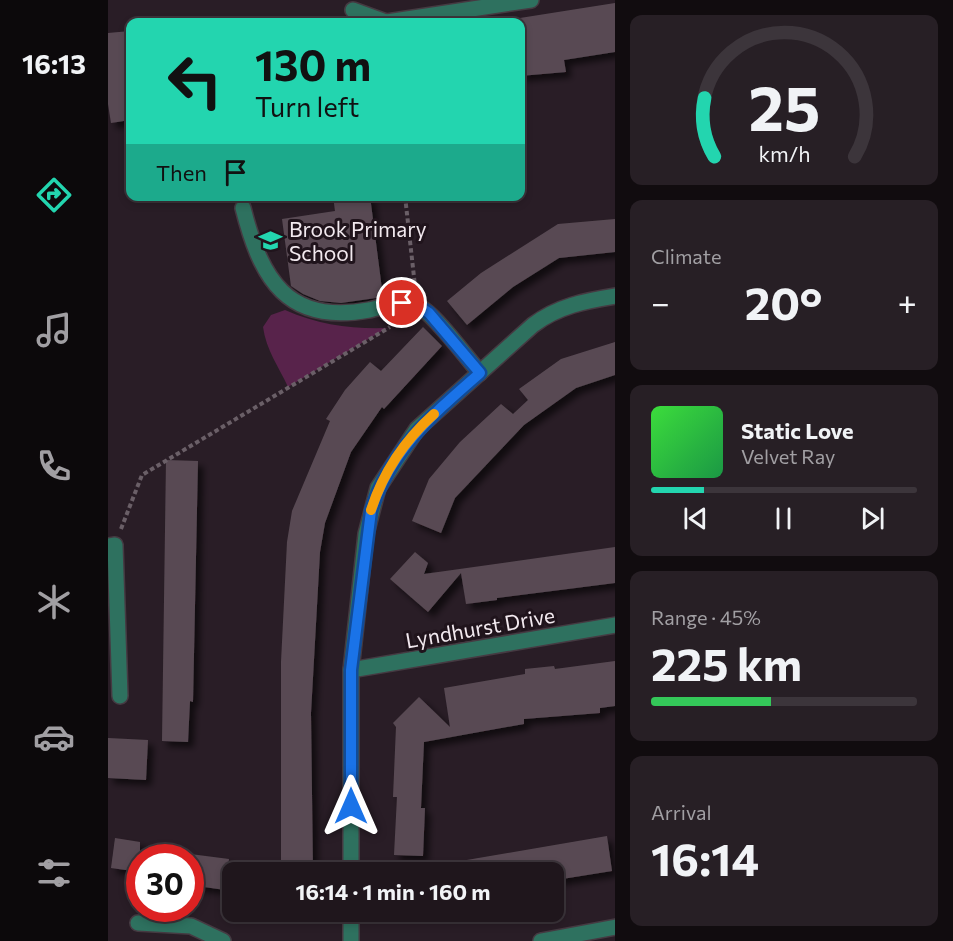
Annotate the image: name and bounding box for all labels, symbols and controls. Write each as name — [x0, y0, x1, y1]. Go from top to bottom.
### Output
text: 130 m — [255, 38, 371, 90]
icon: left — [156, 42, 234, 120]
text: 16:13 — [22, 47, 86, 80]
text: 25 — [748, 68, 820, 144]
text: Turn left — [255, 90, 359, 123]
text: km/h — [758, 140, 810, 166]
icon: arrive — [219, 156, 252, 189]
text: Then — [156, 159, 207, 186]
icon: directions — [33, 174, 75, 216]
place label: Brook Primary School — [289, 216, 427, 265]
school or university icon: Brook Primary School — [258, 227, 284, 253]
text: Climate — [651, 244, 721, 268]
text: 20° — [745, 274, 823, 329]
pin — [376, 277, 427, 328]
text: − — [651, 281, 670, 322]
text: + — [898, 281, 917, 322]
icon: arrive — [385, 286, 418, 319]
icon: music — [33, 309, 75, 351]
text: Static Love — [741, 417, 854, 444]
text: Velvet Ray — [741, 444, 835, 468]
icon: phone — [33, 445, 75, 487]
icon: previous — [679, 502, 712, 535]
icon: pause — [767, 502, 800, 535]
icon: next — [856, 502, 889, 535]
icon: climate — [33, 581, 75, 623]
street label: Lyndhurst Drive — [403, 602, 557, 652]
text: Range · 45% — [651, 605, 761, 629]
text: 225 km — [651, 635, 802, 690]
icon: car — [33, 716, 75, 758]
position arrow — [319, 774, 383, 838]
text: Arrival — [651, 800, 712, 824]
text: 16:14 — [651, 830, 759, 885]
speed limit sign: 30 — [126, 844, 204, 922]
icon: filters — [33, 852, 75, 894]
text: 16:14 · 1 min · 160 m — [296, 878, 491, 905]

